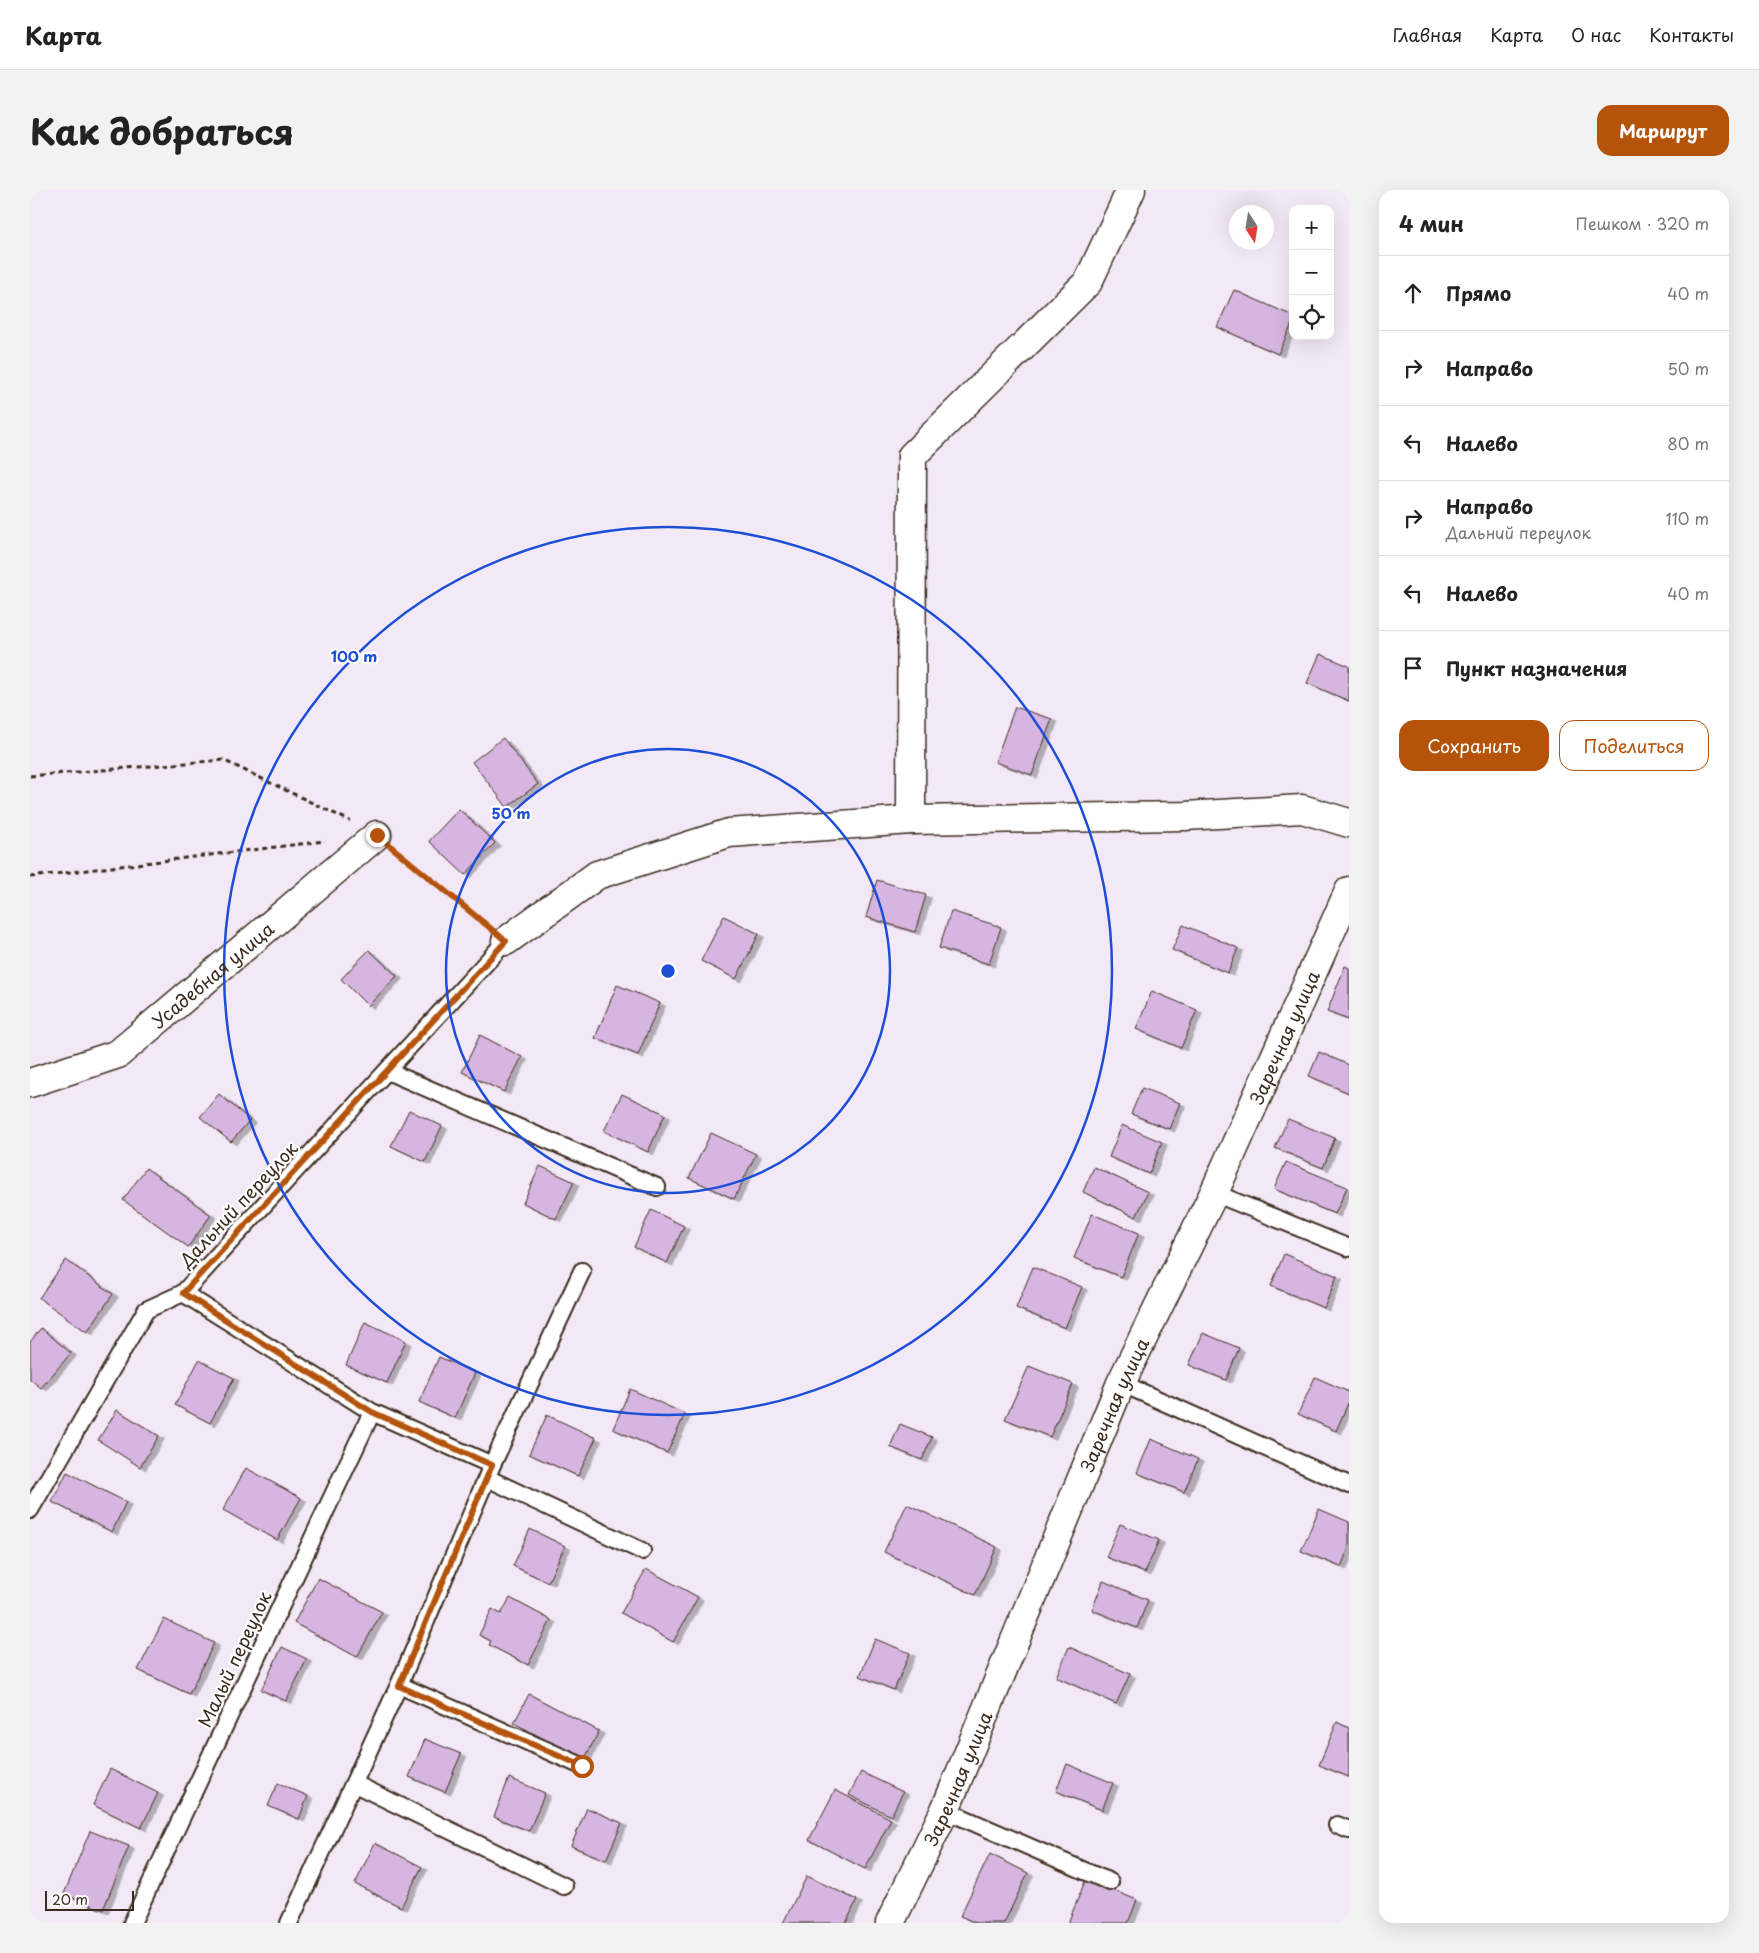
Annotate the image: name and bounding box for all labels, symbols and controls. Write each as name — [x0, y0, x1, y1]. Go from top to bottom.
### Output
text: Карта — [25, 17, 102, 53]
text: Главная — [1393, 21, 1462, 48]
text: Карта — [1490, 21, 1543, 48]
text: О нас — [1571, 21, 1621, 48]
text: Контакты — [1649, 21, 1734, 48]
text: Как добраться — [30, 104, 294, 157]
button: Маршрут — [1597, 105, 1729, 156]
north arrow — [1229, 205, 1274, 250]
map controls — [1289, 205, 1334, 340]
button: + — [1289, 205, 1334, 250]
text: 4 мин — [1399, 207, 1464, 239]
text: Пешком · 320 m — [1576, 211, 1709, 235]
button: − — [1289, 250, 1334, 295]
icon: ahead — [1399, 279, 1427, 307]
text: Прямо — [1446, 279, 1511, 307]
text: 40 m — [1667, 281, 1709, 305]
button: locate — [1289, 295, 1334, 340]
icon: right — [1399, 354, 1427, 382]
text: Направо — [1446, 354, 1533, 382]
text: 50 m — [1668, 356, 1709, 380]
icon: left — [1399, 429, 1427, 457]
text: Налево — [1446, 429, 1518, 457]
text: 80 m — [1667, 431, 1709, 455]
text: Направо — [1446, 492, 1533, 520]
icon: right — [1399, 504, 1427, 532]
text: 110 m — [1666, 506, 1709, 530]
text: Дальний переулок — [1446, 520, 1591, 544]
icon: left — [1399, 579, 1427, 607]
text: Налево — [1446, 579, 1518, 607]
text: 40 m — [1667, 581, 1709, 605]
text: 100 m — [331, 644, 377, 667]
icon: arrive — [1399, 654, 1427, 682]
text: Пункт назначения — [1446, 654, 1627, 682]
button: Сохранить — [1399, 720, 1549, 771]
button: Поделиться — [1559, 720, 1709, 771]
text: 50 m — [492, 801, 530, 824]
route end — [366, 824, 389, 847]
street label: Усадебная улица — [145, 914, 280, 1034]
centre of rings — [659, 962, 677, 980]
street label: Заречная улица — [1242, 965, 1326, 1108]
street label: Дальний переулок — [172, 1135, 304, 1274]
street label: Заречная улица — [1073, 1332, 1155, 1475]
street label: Малый переулок — [191, 1586, 278, 1732]
street label: Заречная улица — [916, 1706, 998, 1850]
route start — [571, 1755, 594, 1778]
scale bar — [45, 1888, 134, 1911]
text: 20 m — [52, 1889, 88, 1910]

